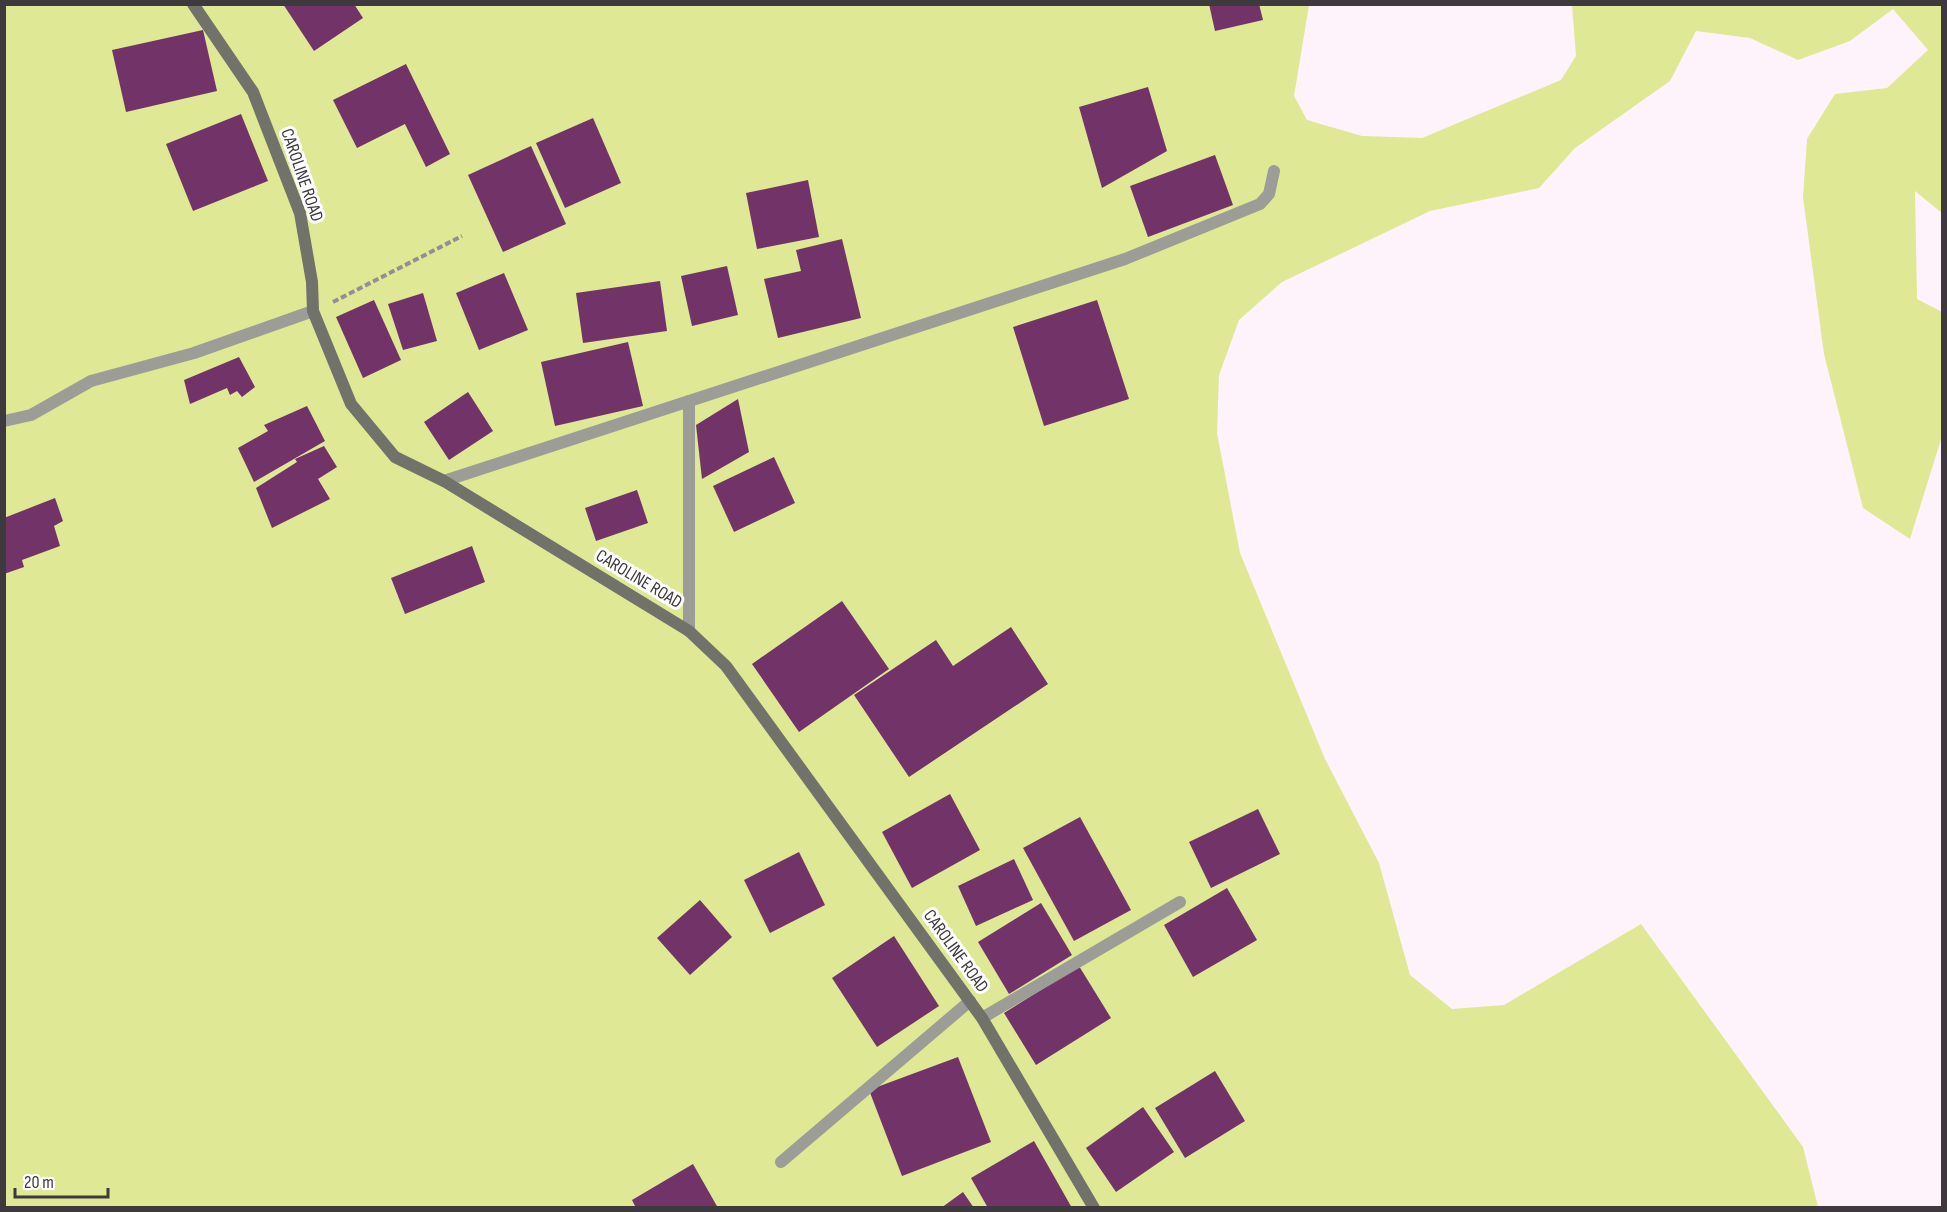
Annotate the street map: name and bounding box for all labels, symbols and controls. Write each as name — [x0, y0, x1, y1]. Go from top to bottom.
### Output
street label: CAROLINE ROAD — [276, 126, 328, 224]
street label: CAROLINE ROAD — [592, 545, 686, 613]
street label: CAROLINE ROAD — [919, 906, 993, 996]
scale bar — [15, 1161, 108, 1199]
text: 20 m — [24, 1172, 54, 1193]

